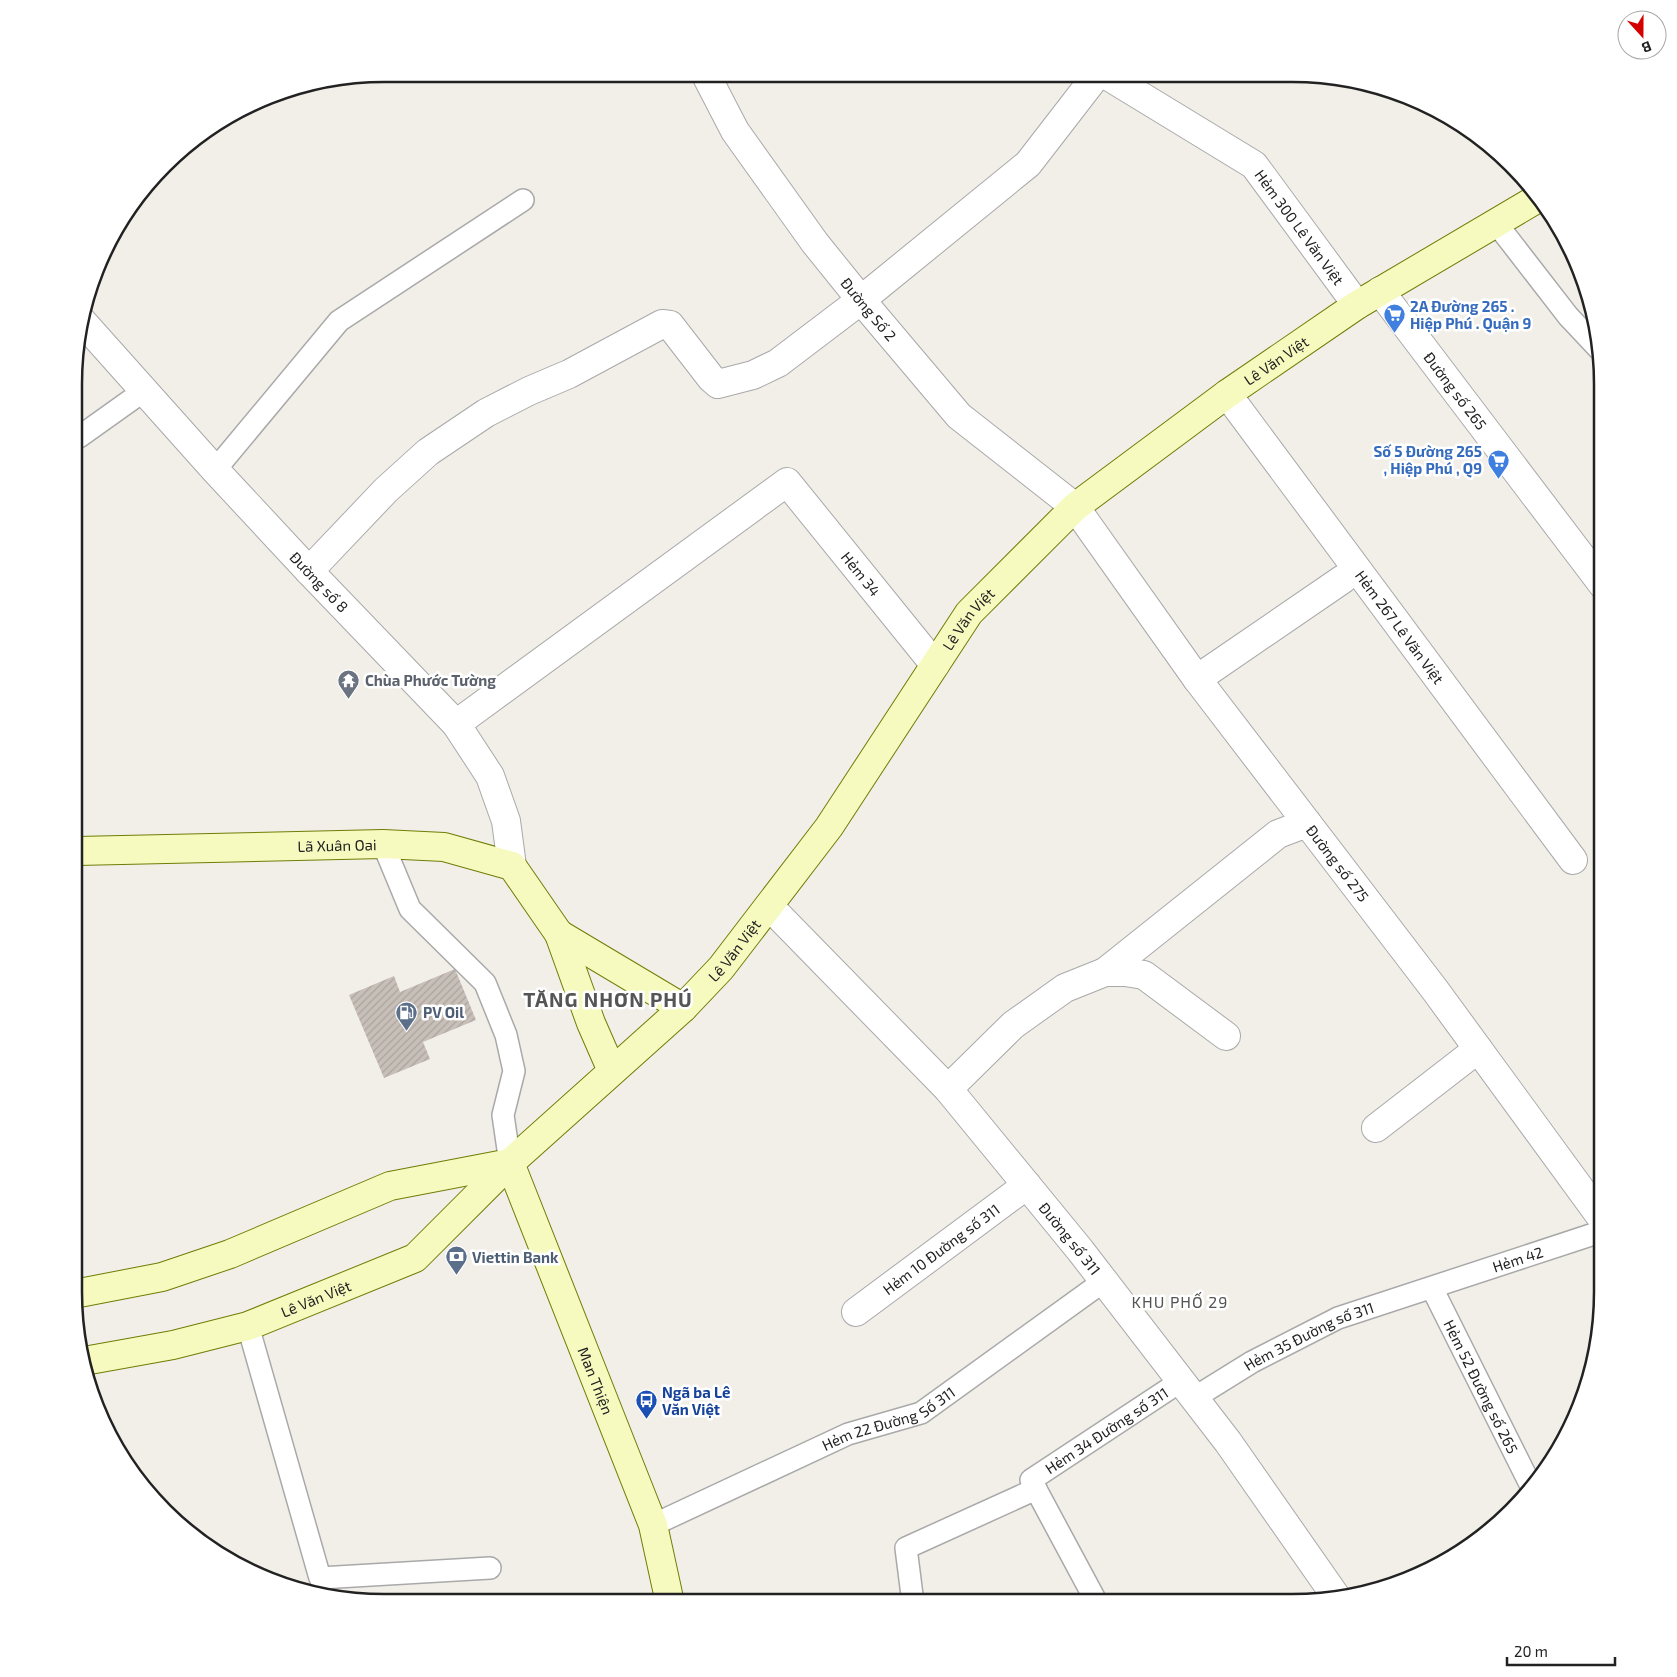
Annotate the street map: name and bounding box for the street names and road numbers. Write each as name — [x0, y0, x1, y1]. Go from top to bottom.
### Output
street label: Hẻm 300 Lê Văn Việt — [1251, 166, 1348, 288]
street label: Đường Số 2 — [837, 274, 900, 344]
street label: Lê Văn Việt — [1240, 332, 1312, 389]
street label: Đường số 265 — [1420, 348, 1491, 433]
street label: Đường số 8 — [286, 548, 352, 616]
street label: Hẻm 34 — [838, 548, 885, 600]
street label: Hẻm 267 Lê Văn Việt — [1352, 567, 1448, 687]
street label: Lê Văn Việt — [938, 584, 998, 653]
street label: Đường số 275 — [1303, 821, 1373, 905]
street label: Lã Xuân Oai — [297, 835, 377, 855]
street label: Lê Văn Việt — [704, 915, 764, 985]
street label: Đường số 311 — [1036, 1199, 1105, 1278]
street label: Hẻm 10 Đường số 311 — [879, 1200, 1003, 1298]
street label: Hẻm 42 — [1490, 1242, 1545, 1276]
street label: Lê Văn Việt — [278, 1276, 354, 1321]
street label: Hẻm 35 Đường số 311 — [1240, 1298, 1376, 1374]
street label: Hẻm 52 Đường số 265 — [1440, 1317, 1522, 1456]
street label: Man Thiện — [575, 1344, 617, 1417]
street label: Hẻm 22 Đường Số 311 — [819, 1383, 958, 1454]
street label: Hẻm 34 Đường số 311 — [1042, 1383, 1171, 1477]

